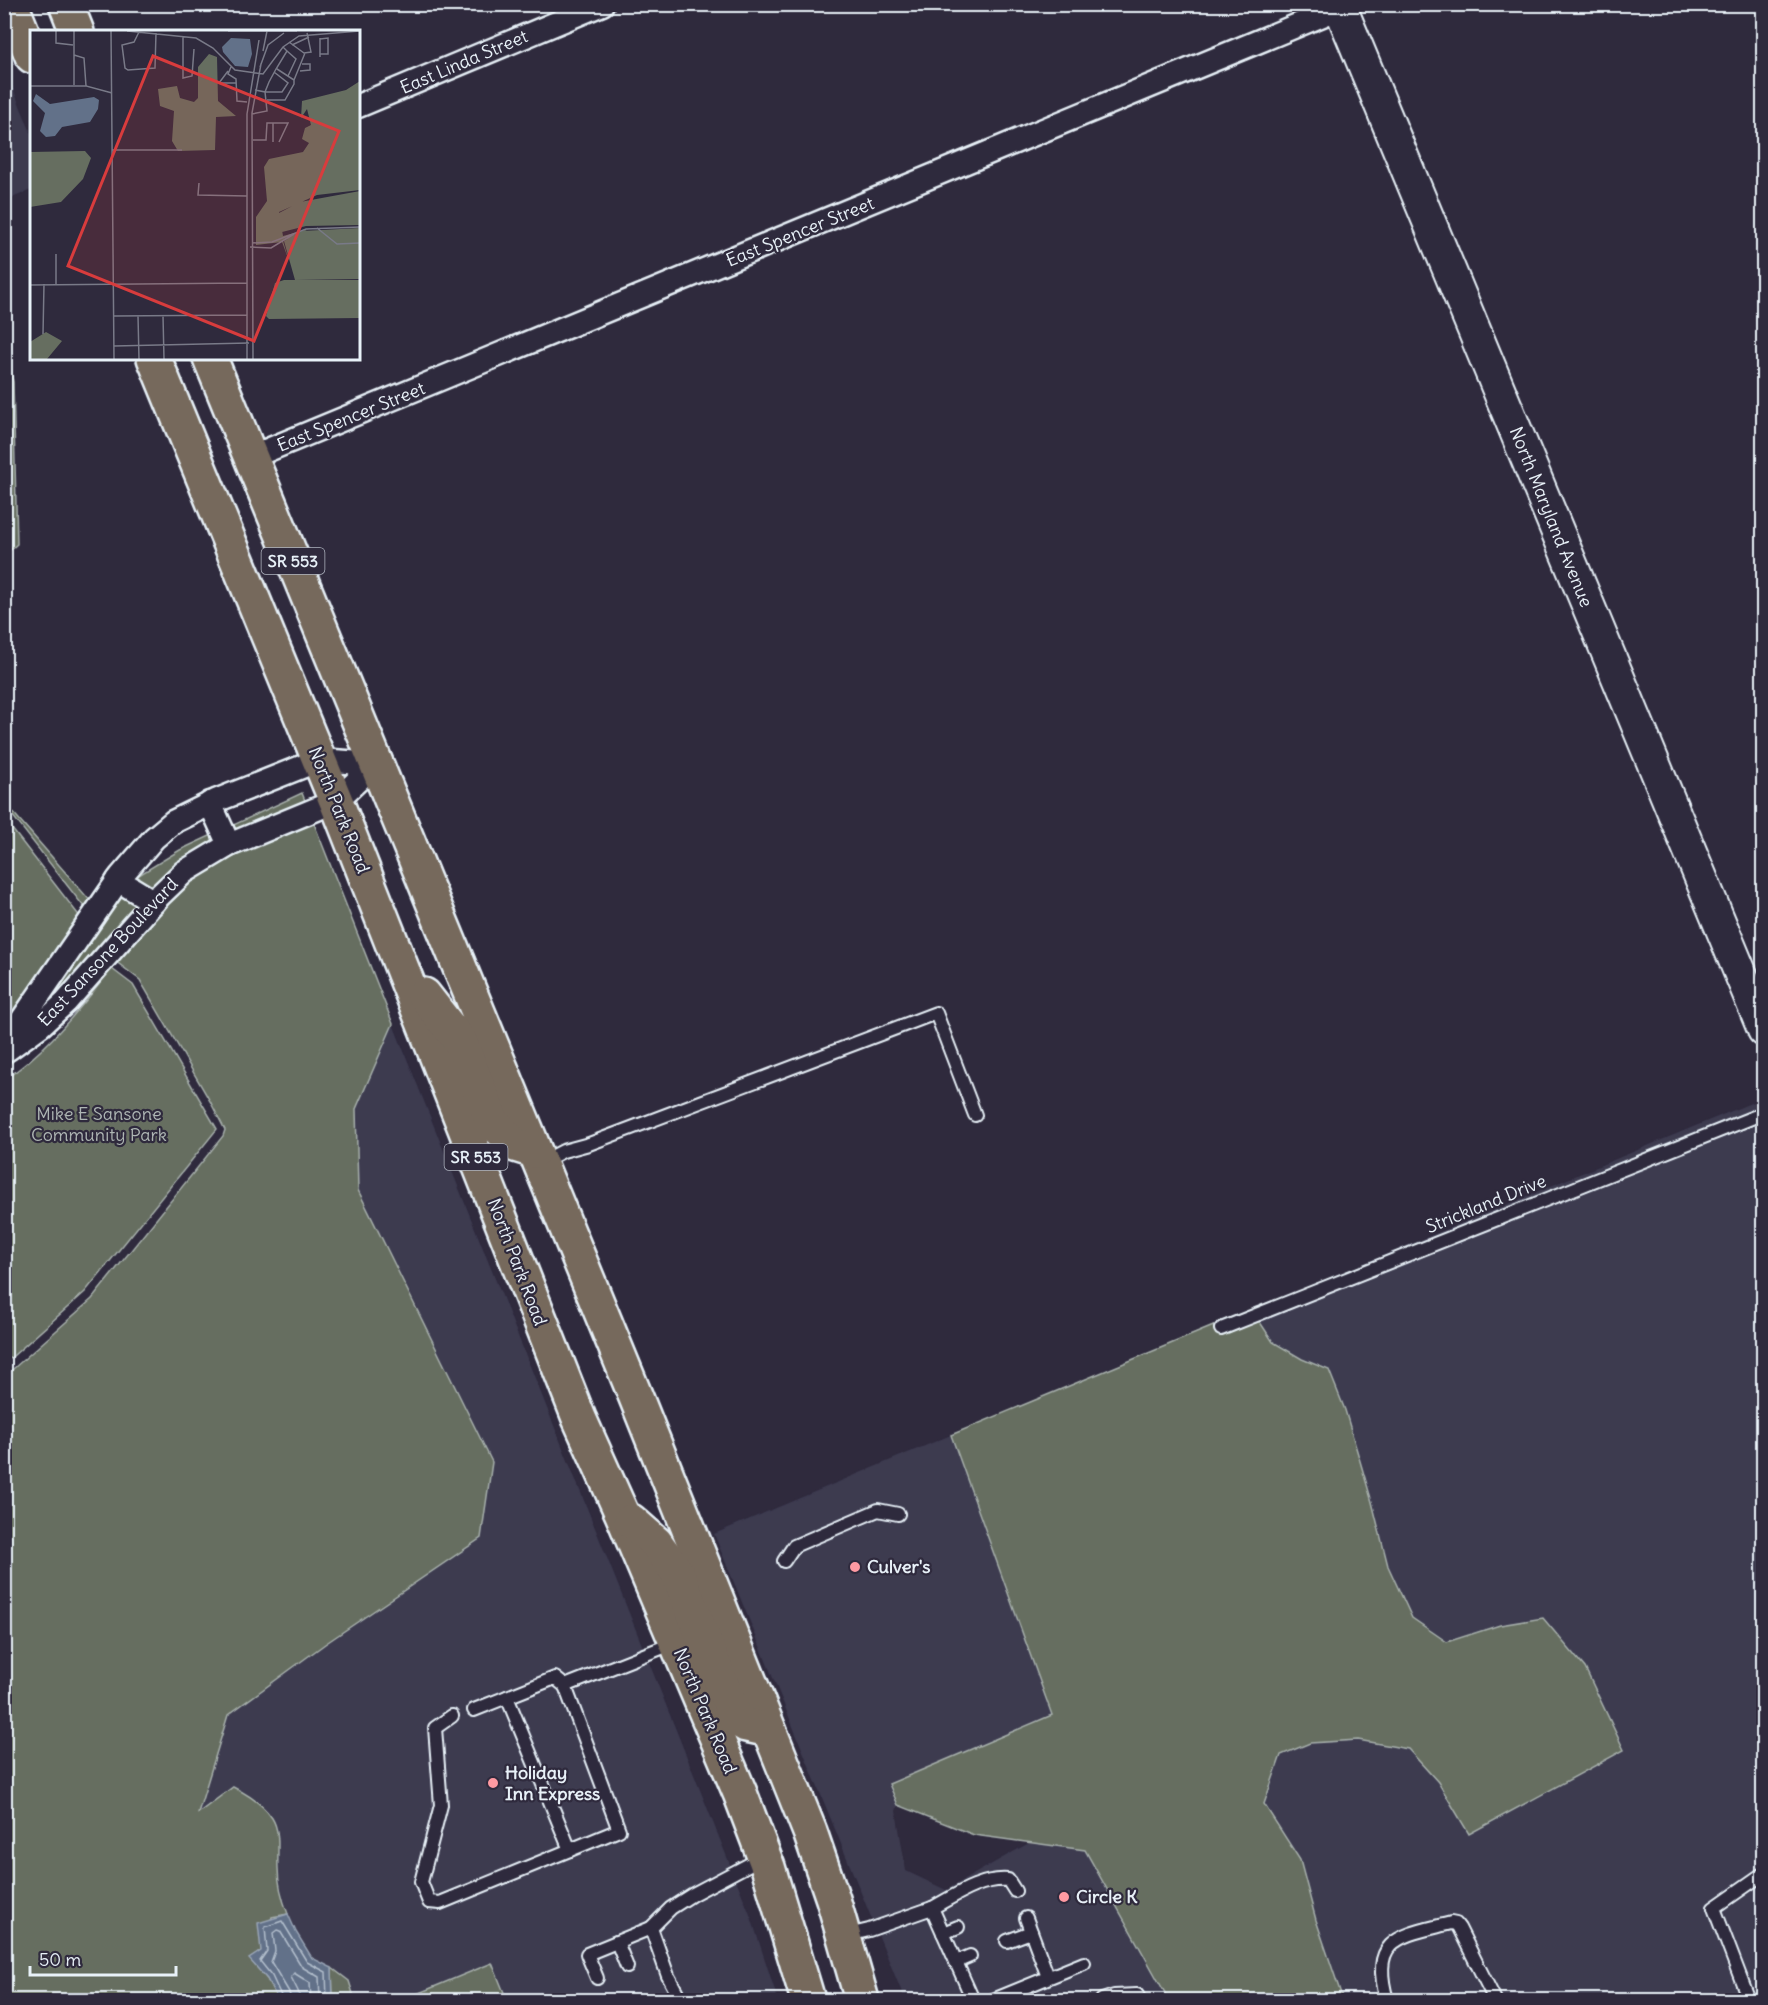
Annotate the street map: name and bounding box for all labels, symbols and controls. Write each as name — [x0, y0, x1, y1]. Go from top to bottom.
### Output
street label: East Linda Street — [396, 24, 531, 99]
inset map — [30, 30, 360, 360]
street label: East Spencer Street — [722, 191, 877, 272]
street label: East Spencer Street — [273, 376, 428, 457]
street label: North Maryland Avenue — [1505, 423, 1598, 610]
road number: SR 553 — [262, 548, 324, 574]
street label: North Park Road — [304, 743, 375, 877]
street label: East Sansone Boulevard — [33, 872, 183, 1031]
park label: Mike E Sansone Community Park — [31, 1102, 167, 1146]
road number: SR 553 — [444, 1144, 508, 1170]
street label: Strickland Drive — [1422, 1169, 1549, 1238]
street label: North Park Road — [483, 1195, 552, 1329]
place label: Culver's — [867, 1555, 931, 1578]
marker: Culver's — [848, 1560, 862, 1574]
street label: North Park Road — [669, 1645, 742, 1777]
place label: Holiday Inn Express — [505, 1761, 600, 1805]
marker: Holiday Inn Express — [486, 1776, 500, 1790]
place label: Circle K — [1076, 1885, 1138, 1908]
marker: Circle K — [1057, 1890, 1071, 1904]
scale bar — [30, 1939, 176, 1977]
text: 50 m — [39, 1948, 81, 1971]

